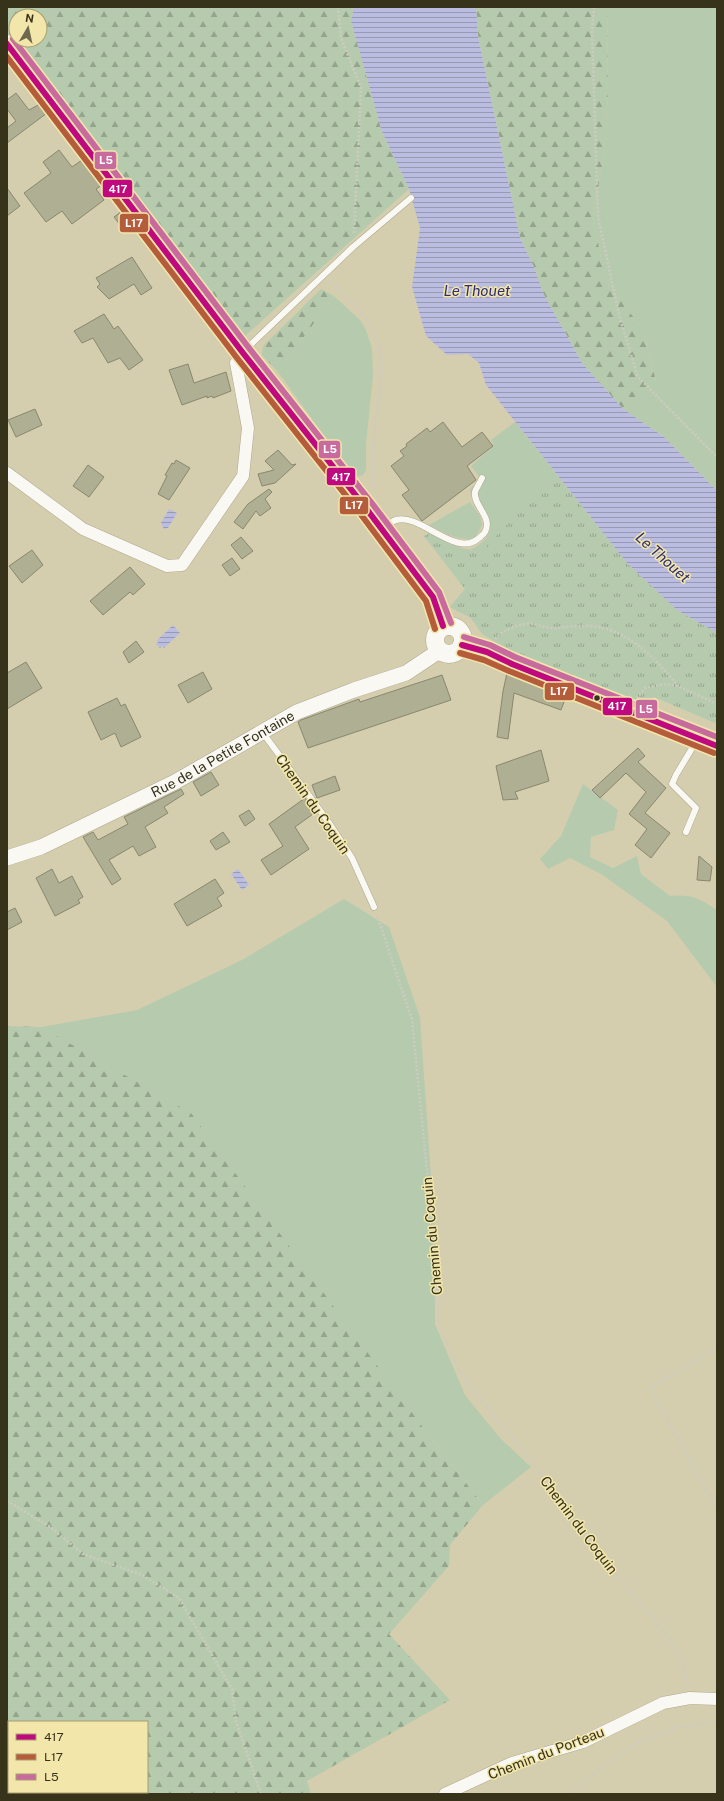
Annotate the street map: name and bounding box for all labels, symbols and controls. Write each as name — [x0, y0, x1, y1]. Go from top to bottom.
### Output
north arrow — [8, 8, 48, 48]
text: N — [24, 12, 35, 25]
line badge: L5 — [94, 151, 117, 170]
text: L5 — [99, 154, 113, 166]
line badge: 417 — [102, 179, 133, 198]
text: 417 — [109, 183, 128, 195]
line badge: L17 — [119, 213, 149, 233]
text: L17 — [125, 217, 143, 229]
water label: Le Thouet — [444, 282, 511, 299]
line badge: L5 — [318, 440, 341, 459]
text: L5 — [323, 443, 337, 455]
line badge: 417 — [326, 467, 356, 486]
text: 417 — [332, 471, 351, 483]
line badge: L17 — [339, 496, 369, 515]
text: L17 — [345, 499, 363, 511]
water label: Le Thouet — [632, 528, 694, 586]
line badge: L17 — [544, 682, 575, 701]
text: L17 — [550, 685, 568, 697]
unlabelled marker — [592, 693, 602, 703]
line badge: 417 — [602, 697, 633, 716]
line badge: L5 — [635, 699, 658, 719]
text: 417 — [608, 700, 627, 712]
text: L5 — [639, 703, 653, 715]
street label: Rue de la Petite Fontaine — [148, 707, 297, 800]
street label: Chemin du Coquin — [273, 751, 353, 857]
street label: Chemin du Coquin — [419, 1176, 445, 1296]
street label: Chemin du Coquin — [537, 1473, 621, 1577]
legend — [8, 1721, 148, 1793]
street label: Chemin du Porteau — [486, 1723, 606, 1783]
text: 417 — [44, 1730, 64, 1744]
text: L17 — [44, 1750, 63, 1764]
text: L5 — [44, 1770, 59, 1784]

